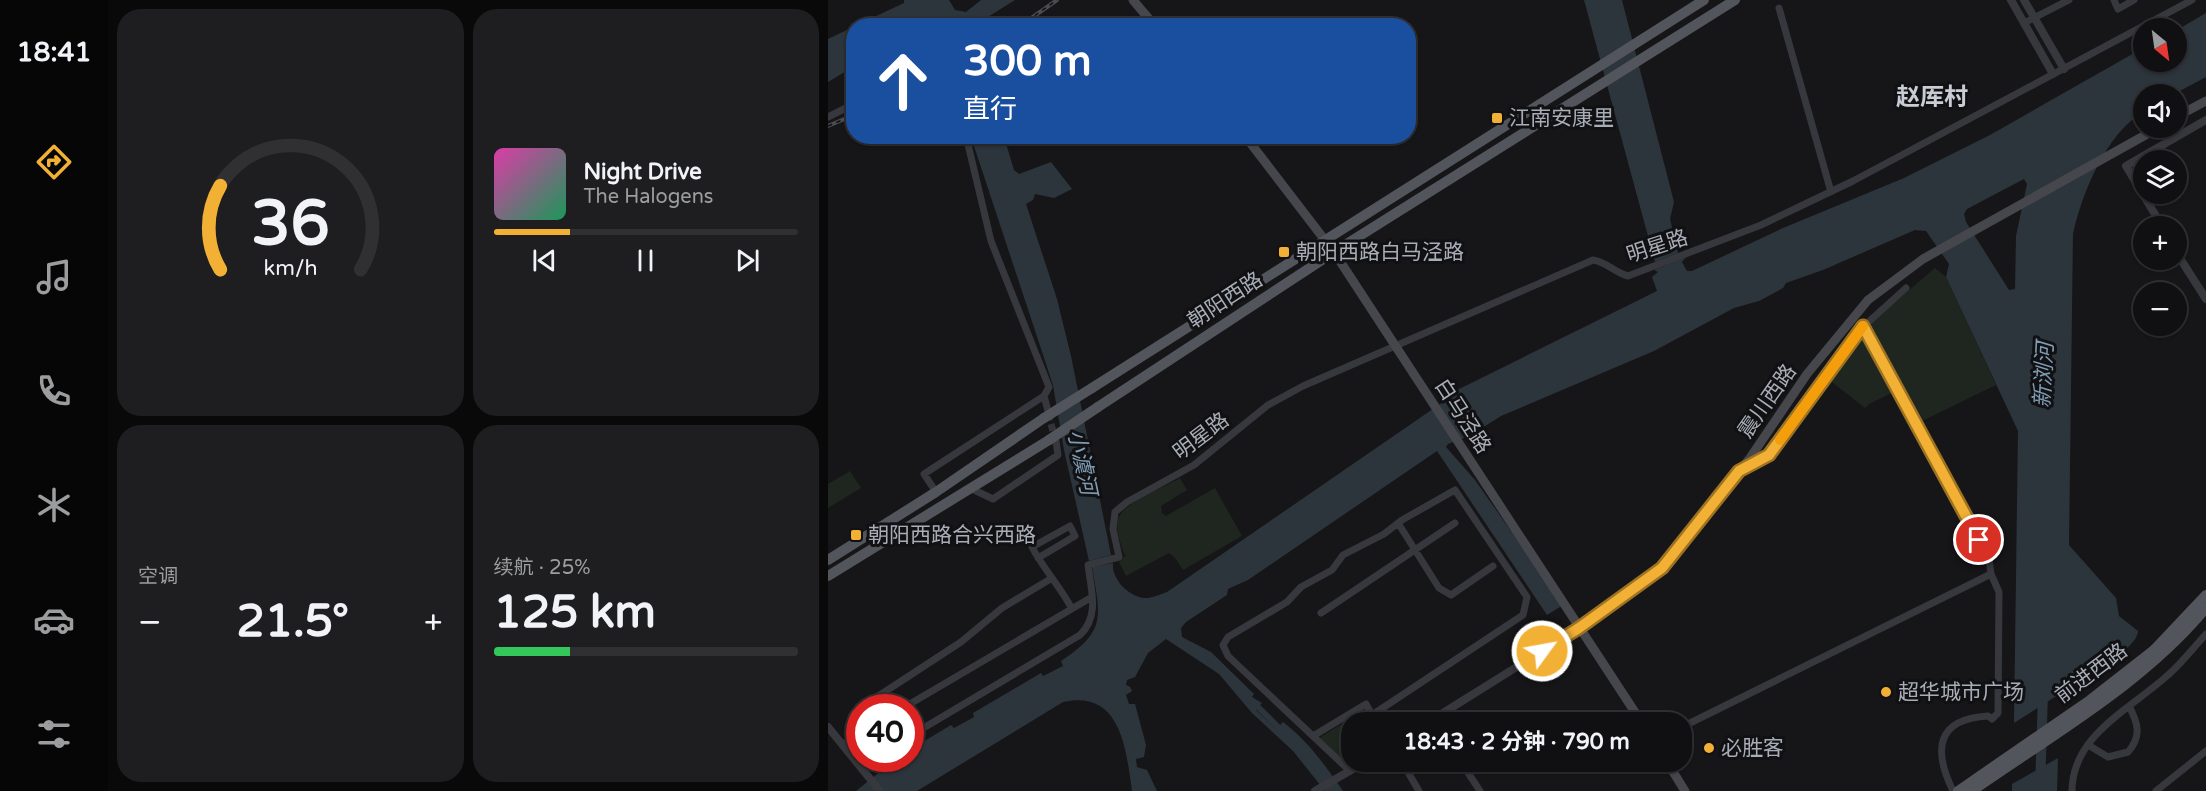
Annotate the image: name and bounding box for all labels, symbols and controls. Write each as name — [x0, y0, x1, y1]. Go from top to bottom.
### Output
north arrow — [2133, 18, 2187, 72]
map controls — [2133, 18, 2187, 336]
text: 18:41 — [17, 36, 91, 69]
text: 300 m — [963, 36, 1092, 87]
icon: ahead — [864, 42, 942, 120]
district label: 赵厍村 — [1896, 83, 1968, 112]
button: sound — [2133, 84, 2187, 138]
text: 直行 — [963, 93, 1017, 126]
place label: 江南安康里 — [1509, 106, 1614, 131]
marker: 江南安康里 — [1490, 111, 1504, 125]
icon: directions — [33, 141, 75, 183]
button: layers — [2133, 150, 2187, 204]
text: Night Drive — [584, 159, 702, 185]
text: The Halogens — [584, 185, 713, 209]
text: 36 — [251, 187, 329, 262]
button: + — [2133, 216, 2187, 270]
street label: 明星路 — [1623, 225, 1691, 268]
place label: 朝阳西路白马泾路 — [1296, 240, 1464, 265]
icon: previous — [528, 244, 561, 277]
icon: pause — [629, 244, 662, 277]
icon: next — [731, 244, 764, 277]
marker: 朝阳西路白马泾路 — [1277, 245, 1291, 259]
text: km/h — [263, 255, 317, 281]
icon: music — [33, 256, 75, 298]
street label: 朝阳西路 — [1183, 267, 1267, 334]
button: − — [2133, 282, 2187, 336]
water label: 新浏河 — [2029, 337, 2059, 409]
street label: 震川西路 — [1733, 360, 1802, 443]
icon: phone — [33, 370, 75, 412]
street label: 白马泾路 — [1429, 374, 1496, 458]
street label: 明星路 — [1169, 407, 1234, 465]
water label: 小澞河 — [1062, 427, 1102, 501]
icon: climate — [33, 484, 75, 526]
pin — [1953, 514, 2004, 565]
place label: 朝阳西路合兴西路 — [868, 523, 1036, 548]
icon: arrive — [1962, 523, 1995, 556]
marker: 朝阳西路合兴西路 — [849, 528, 863, 542]
text: 续航 · 25% — [494, 556, 591, 580]
text: 空调 — [138, 565, 178, 589]
text: 125 km — [494, 586, 656, 640]
text: 21.5° — [236, 595, 349, 649]
icon: car — [33, 599, 75, 641]
text: − — [138, 603, 162, 642]
text: + — [424, 603, 442, 642]
position arrow — [1510, 619, 1574, 683]
street label: 前进西路 — [2050, 638, 2132, 709]
place label: 超华城市广场 — [1898, 680, 2024, 705]
marker: 超华城市广场 — [1879, 685, 1893, 699]
speed limit sign: 40 — [846, 694, 924, 772]
icon: filters — [33, 713, 75, 755]
text: 18:43 · 2 分钟 · 790 m — [1403, 729, 1630, 755]
place label: 必胜客 — [1721, 736, 1784, 761]
marker: 必胜客 — [1702, 741, 1716, 755]

